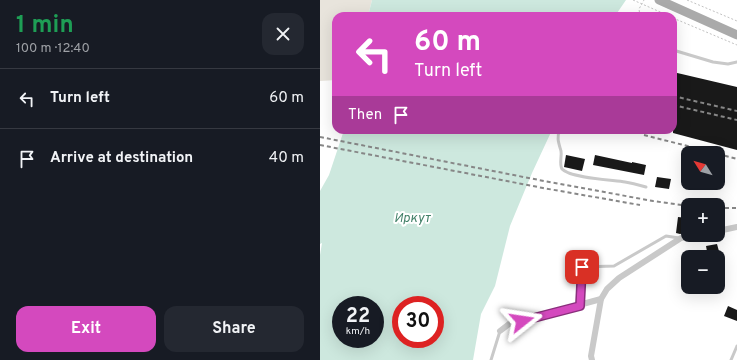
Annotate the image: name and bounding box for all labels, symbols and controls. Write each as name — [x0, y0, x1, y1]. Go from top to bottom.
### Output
text: 1 min — [16, 11, 74, 41]
button: close — [262, 13, 304, 55]
text: 60 m — [414, 25, 481, 61]
icon: left — [348, 28, 400, 80]
text: 100 m · 12:40 — [16, 41, 90, 57]
text: Turn left — [414, 60, 482, 83]
icon: left — [16, 88, 38, 110]
text: Turn left — [50, 89, 110, 108]
text: 60 m — [269, 89, 304, 108]
icon: arrive — [390, 104, 412, 126]
text: Then — [348, 106, 382, 125]
north arrow — [681, 146, 725, 190]
map controls — [681, 146, 725, 294]
icon: arrive — [16, 148, 38, 170]
text: Arrive at destination — [50, 149, 193, 168]
text: 40 m — [269, 149, 304, 168]
button: + — [681, 198, 725, 242]
water label: Иркут — [394, 211, 431, 227]
pin — [565, 250, 599, 284]
button: − — [681, 250, 725, 294]
icon: arrive — [571, 256, 593, 278]
speed limit sign: 30 — [392, 296, 444, 348]
position arrow — [501, 300, 543, 342]
text: 22 — [346, 304, 370, 330]
button: Exit — [16, 306, 156, 352]
button: Share — [164, 306, 304, 352]
text: km/h — [346, 325, 370, 338]

